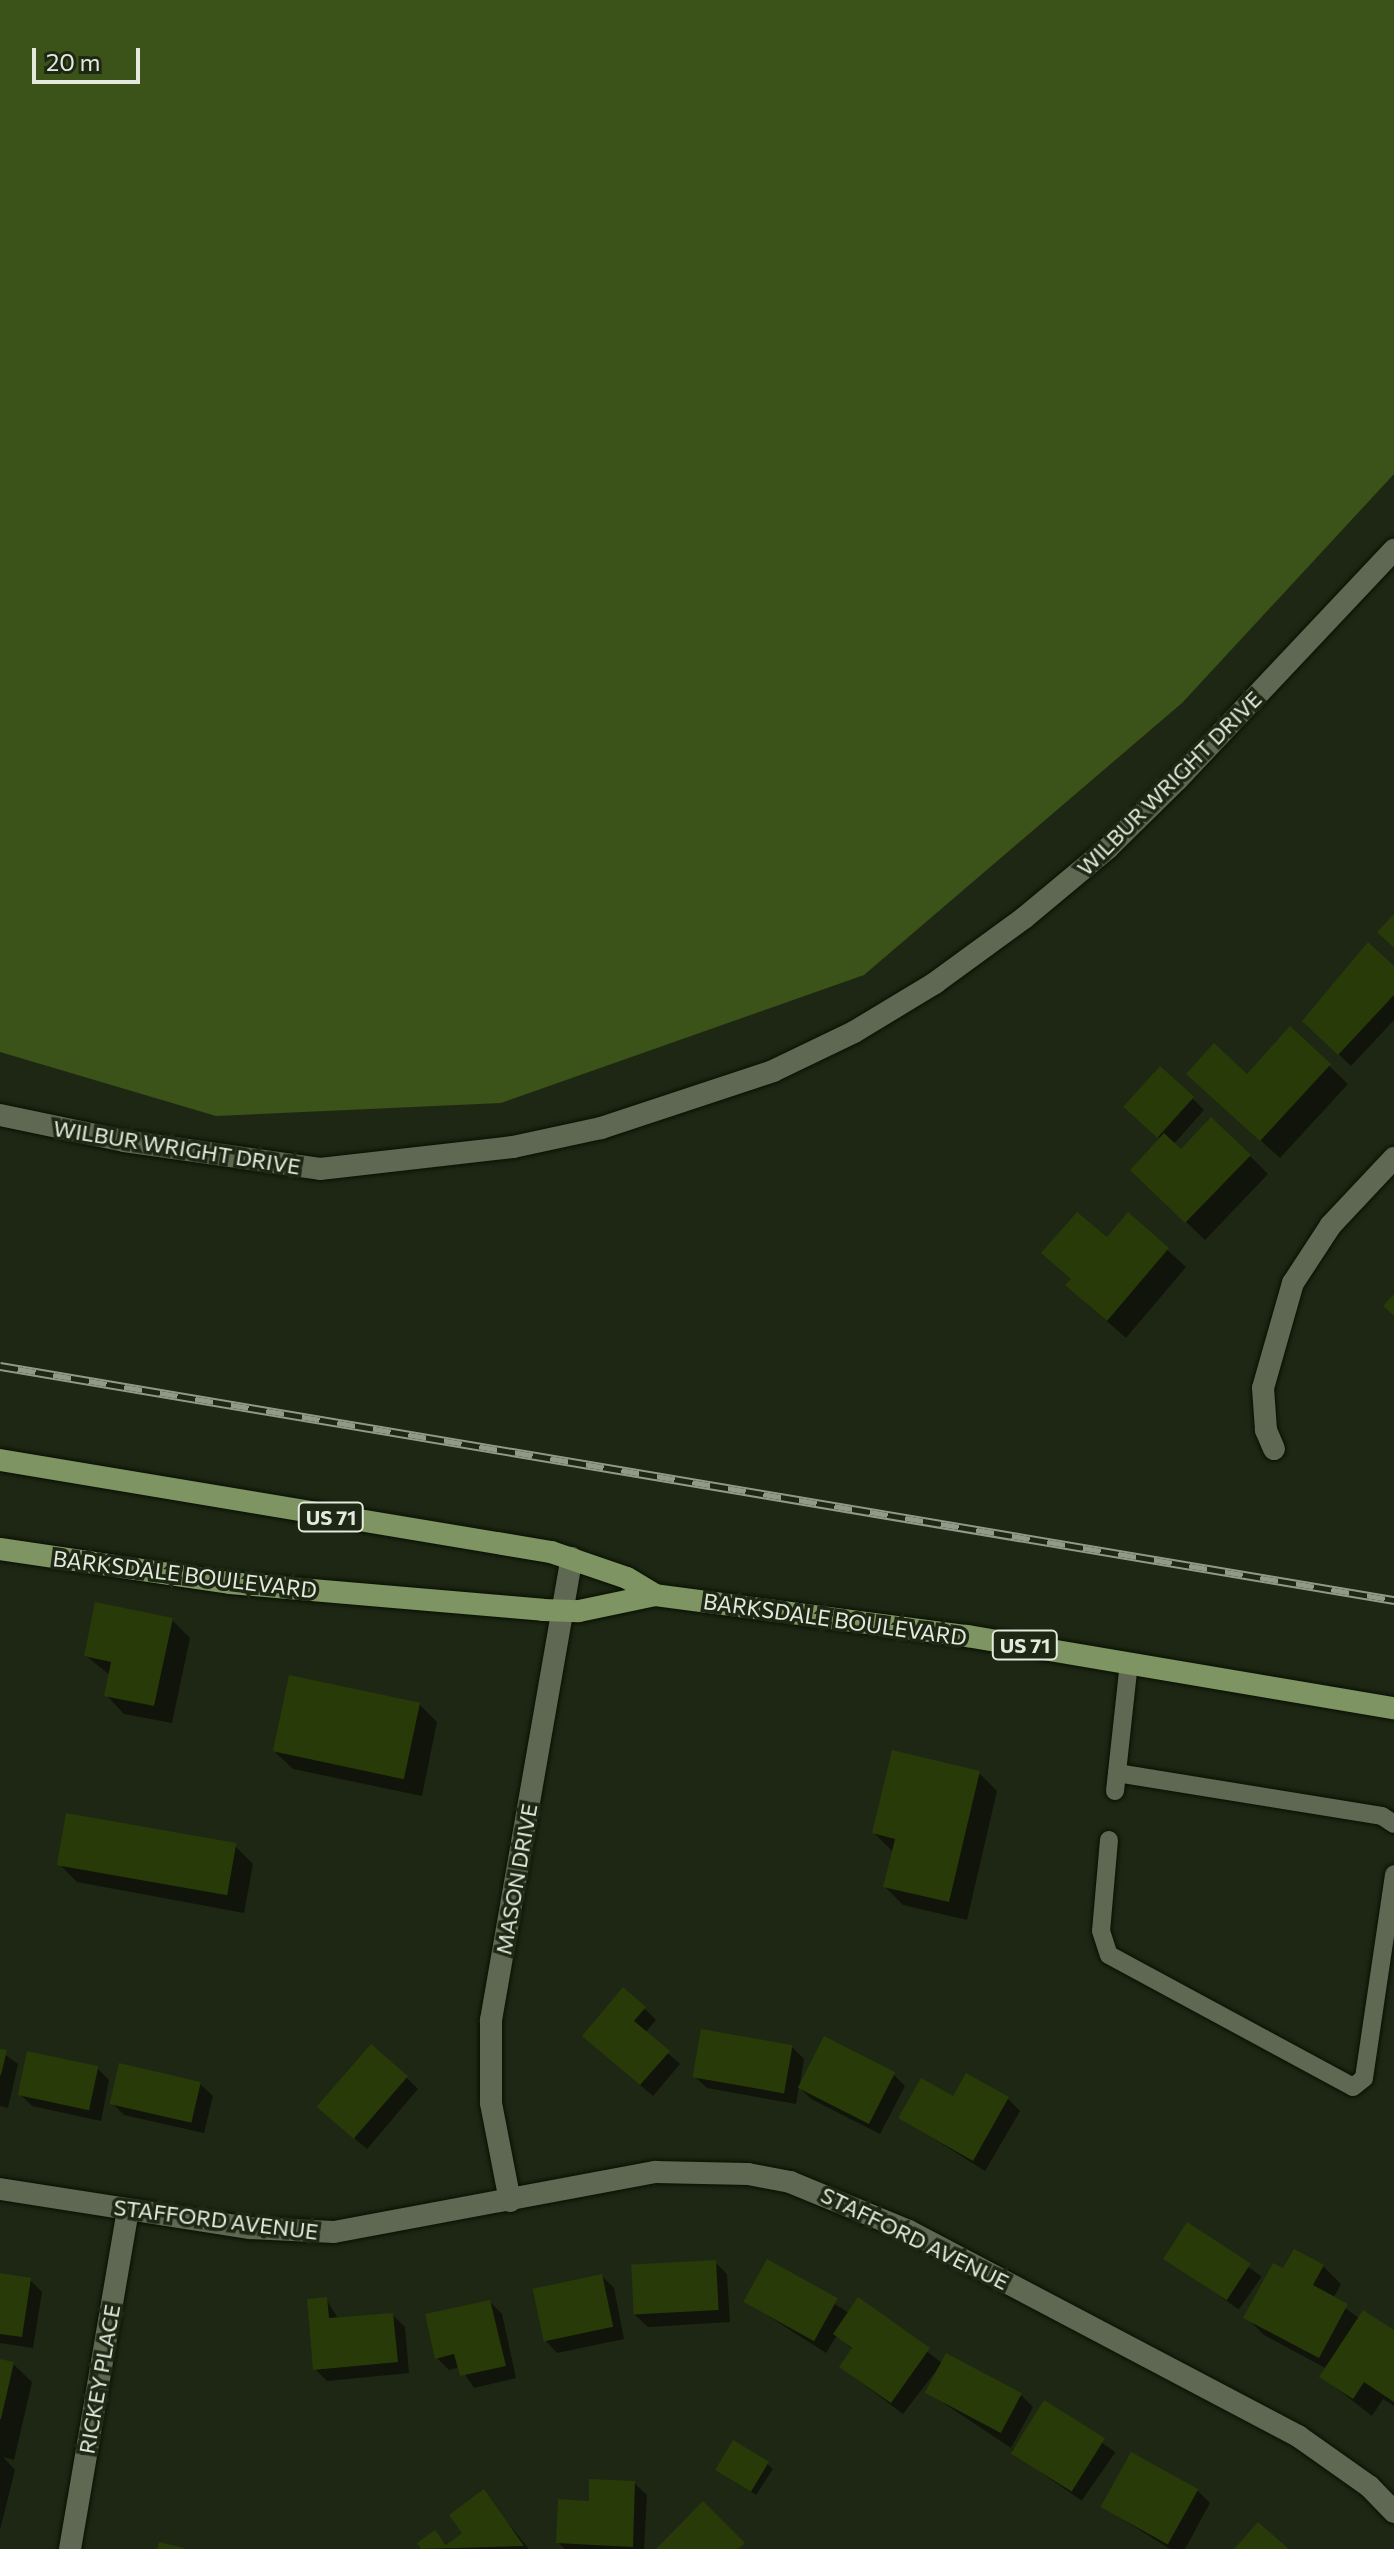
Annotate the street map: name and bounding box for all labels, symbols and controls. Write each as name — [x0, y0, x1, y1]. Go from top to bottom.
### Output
scale bar — [36, 32, 144, 82]
text: 20 m — [46, 47, 100, 76]
street label: WILBUR WRIGHT DRIVE — [1071, 685, 1267, 881]
street label: WILBUR WRIGHT DRIVE — [52, 1114, 302, 1180]
road number: US 71 — [297, 1501, 365, 1533]
street label: BARKSDALE BOULEVARD — [51, 1545, 319, 1603]
street label: BARKSDALE BOULEVARD — [702, 1587, 968, 1651]
road number: US 71 — [991, 1629, 1059, 1661]
street label: MASON DRIVE — [490, 1801, 542, 1957]
street label: STAFFORD AVENUE — [817, 2181, 1013, 2295]
street label: STAFFORD AVENUE — [112, 2193, 320, 2245]
street label: RICKEY PLACE — [73, 2302, 125, 2456]

